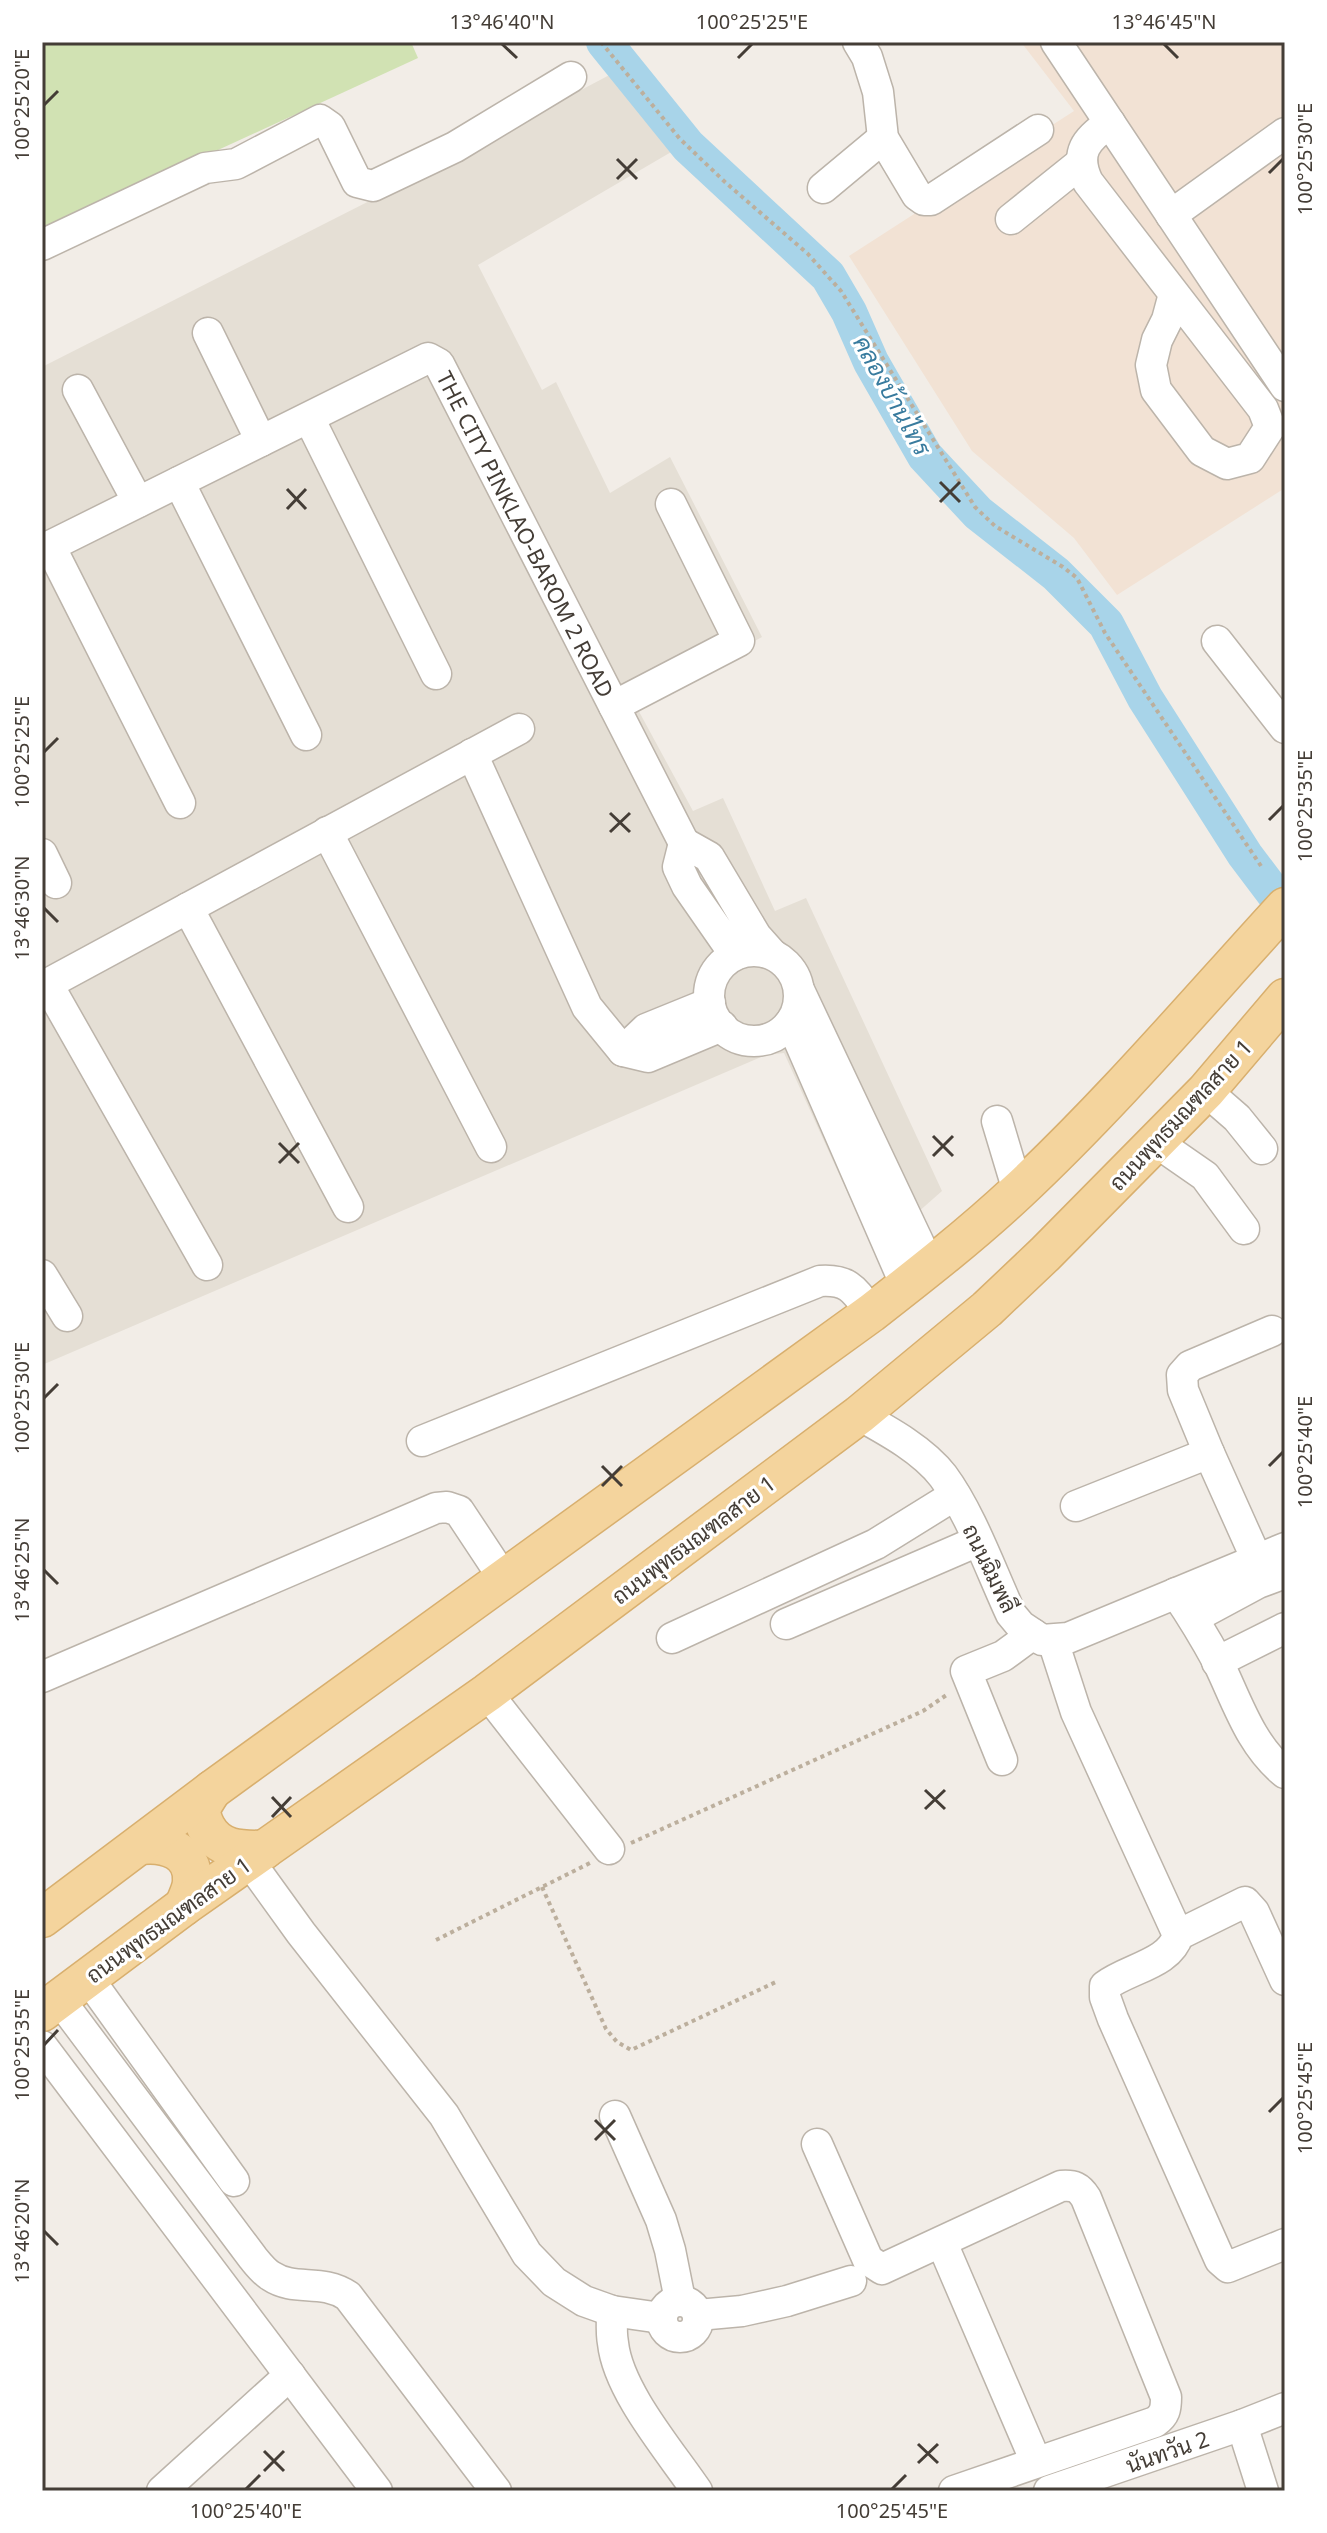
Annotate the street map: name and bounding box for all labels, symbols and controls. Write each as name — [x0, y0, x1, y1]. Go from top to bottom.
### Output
text: 13°46'40"N — [449, 8, 555, 35]
text: 100°25'25"E — [696, 8, 808, 35]
text: 13°46'45"N — [1111, 8, 1217, 35]
text: 100°25'20"E — [8, 49, 35, 161]
text: 100°25'30"E — [1291, 103, 1318, 215]
water label: คลองบ้านไทร — [846, 329, 940, 462]
street label: THE CITY PINKLAO-BAROM 2 ROAD — [430, 366, 622, 702]
text: 100°25'25"E — [8, 696, 35, 808]
text: 100°25'35"E — [1291, 750, 1318, 862]
text: 13°46'30"N — [8, 855, 35, 961]
street label: ถนนพุทธมณฑลสาย 1 — [1102, 1032, 1260, 1198]
text: 100°25'30"E — [8, 1342, 35, 1454]
text: 100°25'40"E — [1291, 1396, 1318, 1508]
street label: ถนนพุทธมณฑลสาย 1 — [605, 1468, 782, 1612]
text: 13°46'25"N — [8, 1517, 35, 1623]
street label: ถนนฉิมพลี — [957, 1519, 1025, 1617]
street label: ถนนพุทธมณฑลสาย 1 — [79, 1849, 258, 1991]
text: 100°25'35"E — [8, 1989, 35, 2101]
text: 100°25'45"E — [1291, 2042, 1318, 2154]
text: 13°46'20"N — [8, 2178, 35, 2284]
street label: นันทวัน 2 — [1121, 2423, 1213, 2479]
text: 100°25'40"E — [190, 2497, 302, 2524]
text: 100°25'45"E — [836, 2497, 948, 2524]

